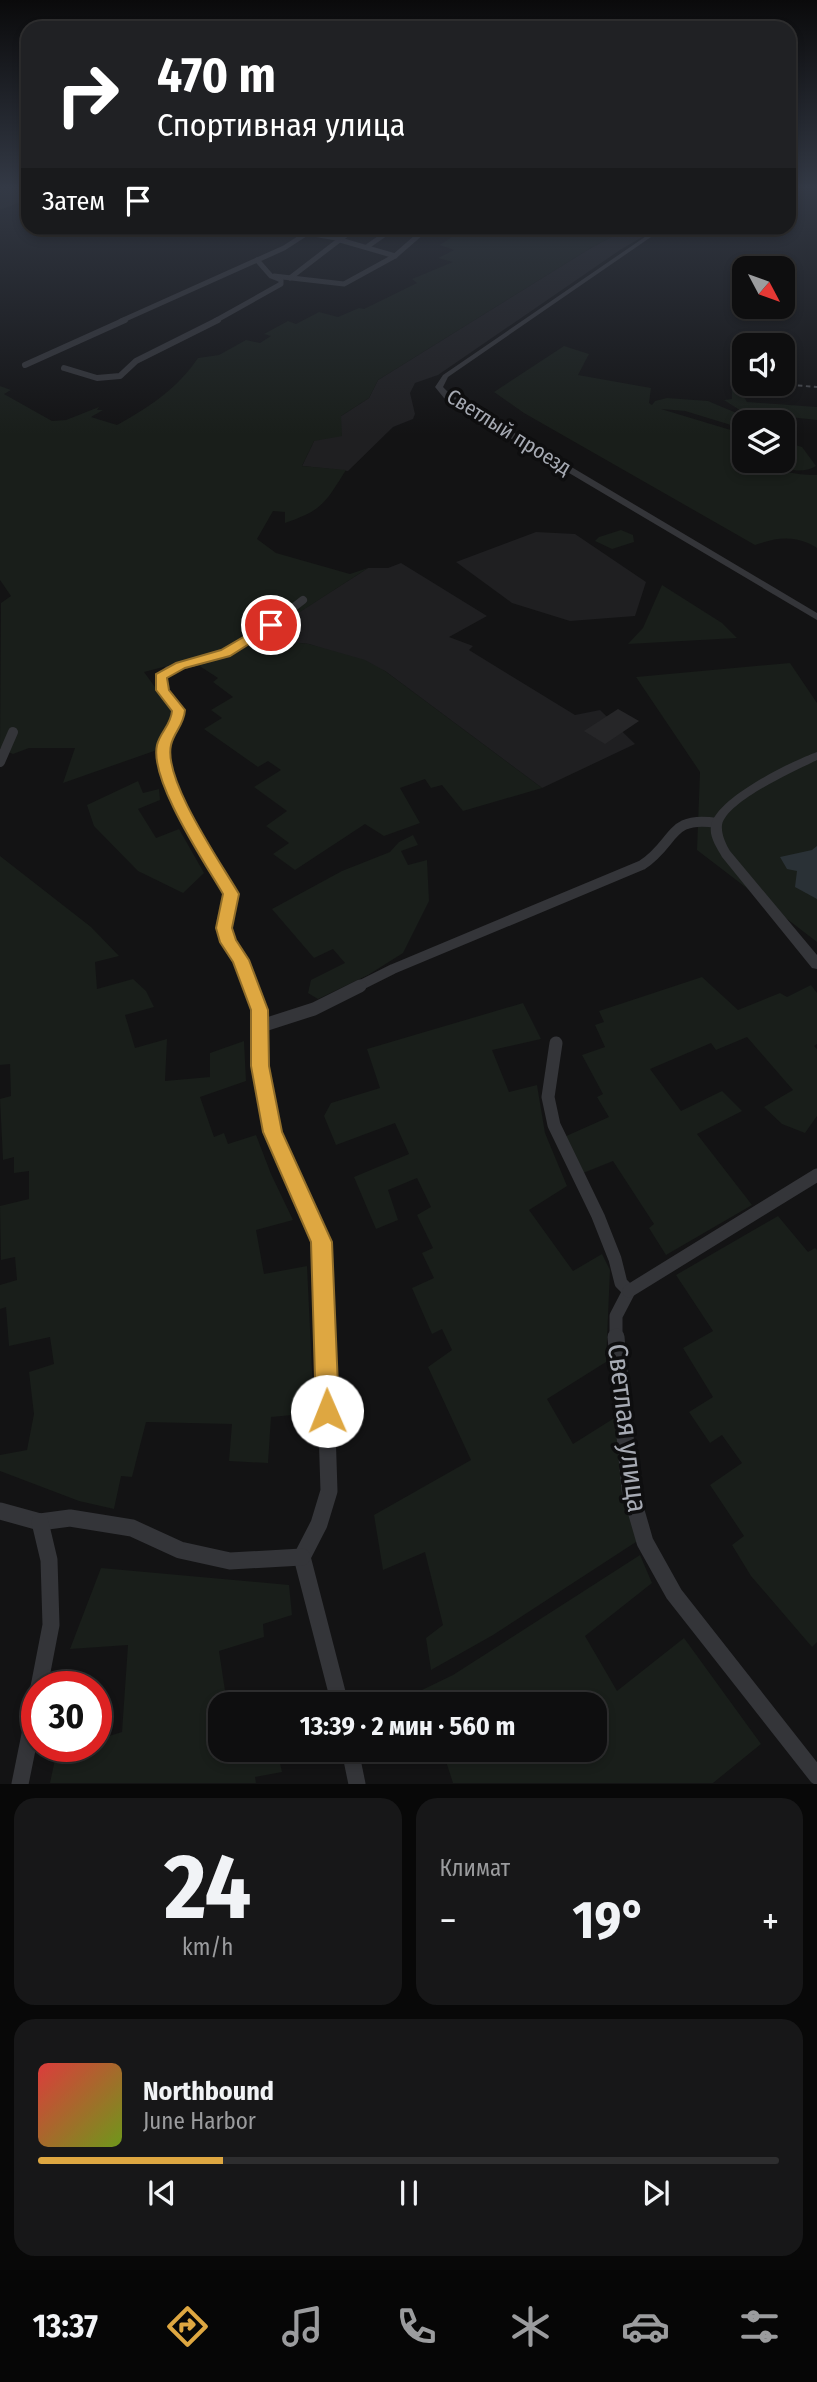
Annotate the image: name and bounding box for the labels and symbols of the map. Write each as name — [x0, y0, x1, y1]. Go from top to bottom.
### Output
north arrow — [732, 256, 794, 318]
street label: Светлый проезд — [442, 383, 576, 481]
pin — [241, 595, 301, 655]
street label: Светлая улица — [601, 1342, 654, 1514]
position arrow — [290, 1374, 364, 1448]
speed limit sign: 30 — [21, 1671, 112, 1762]

